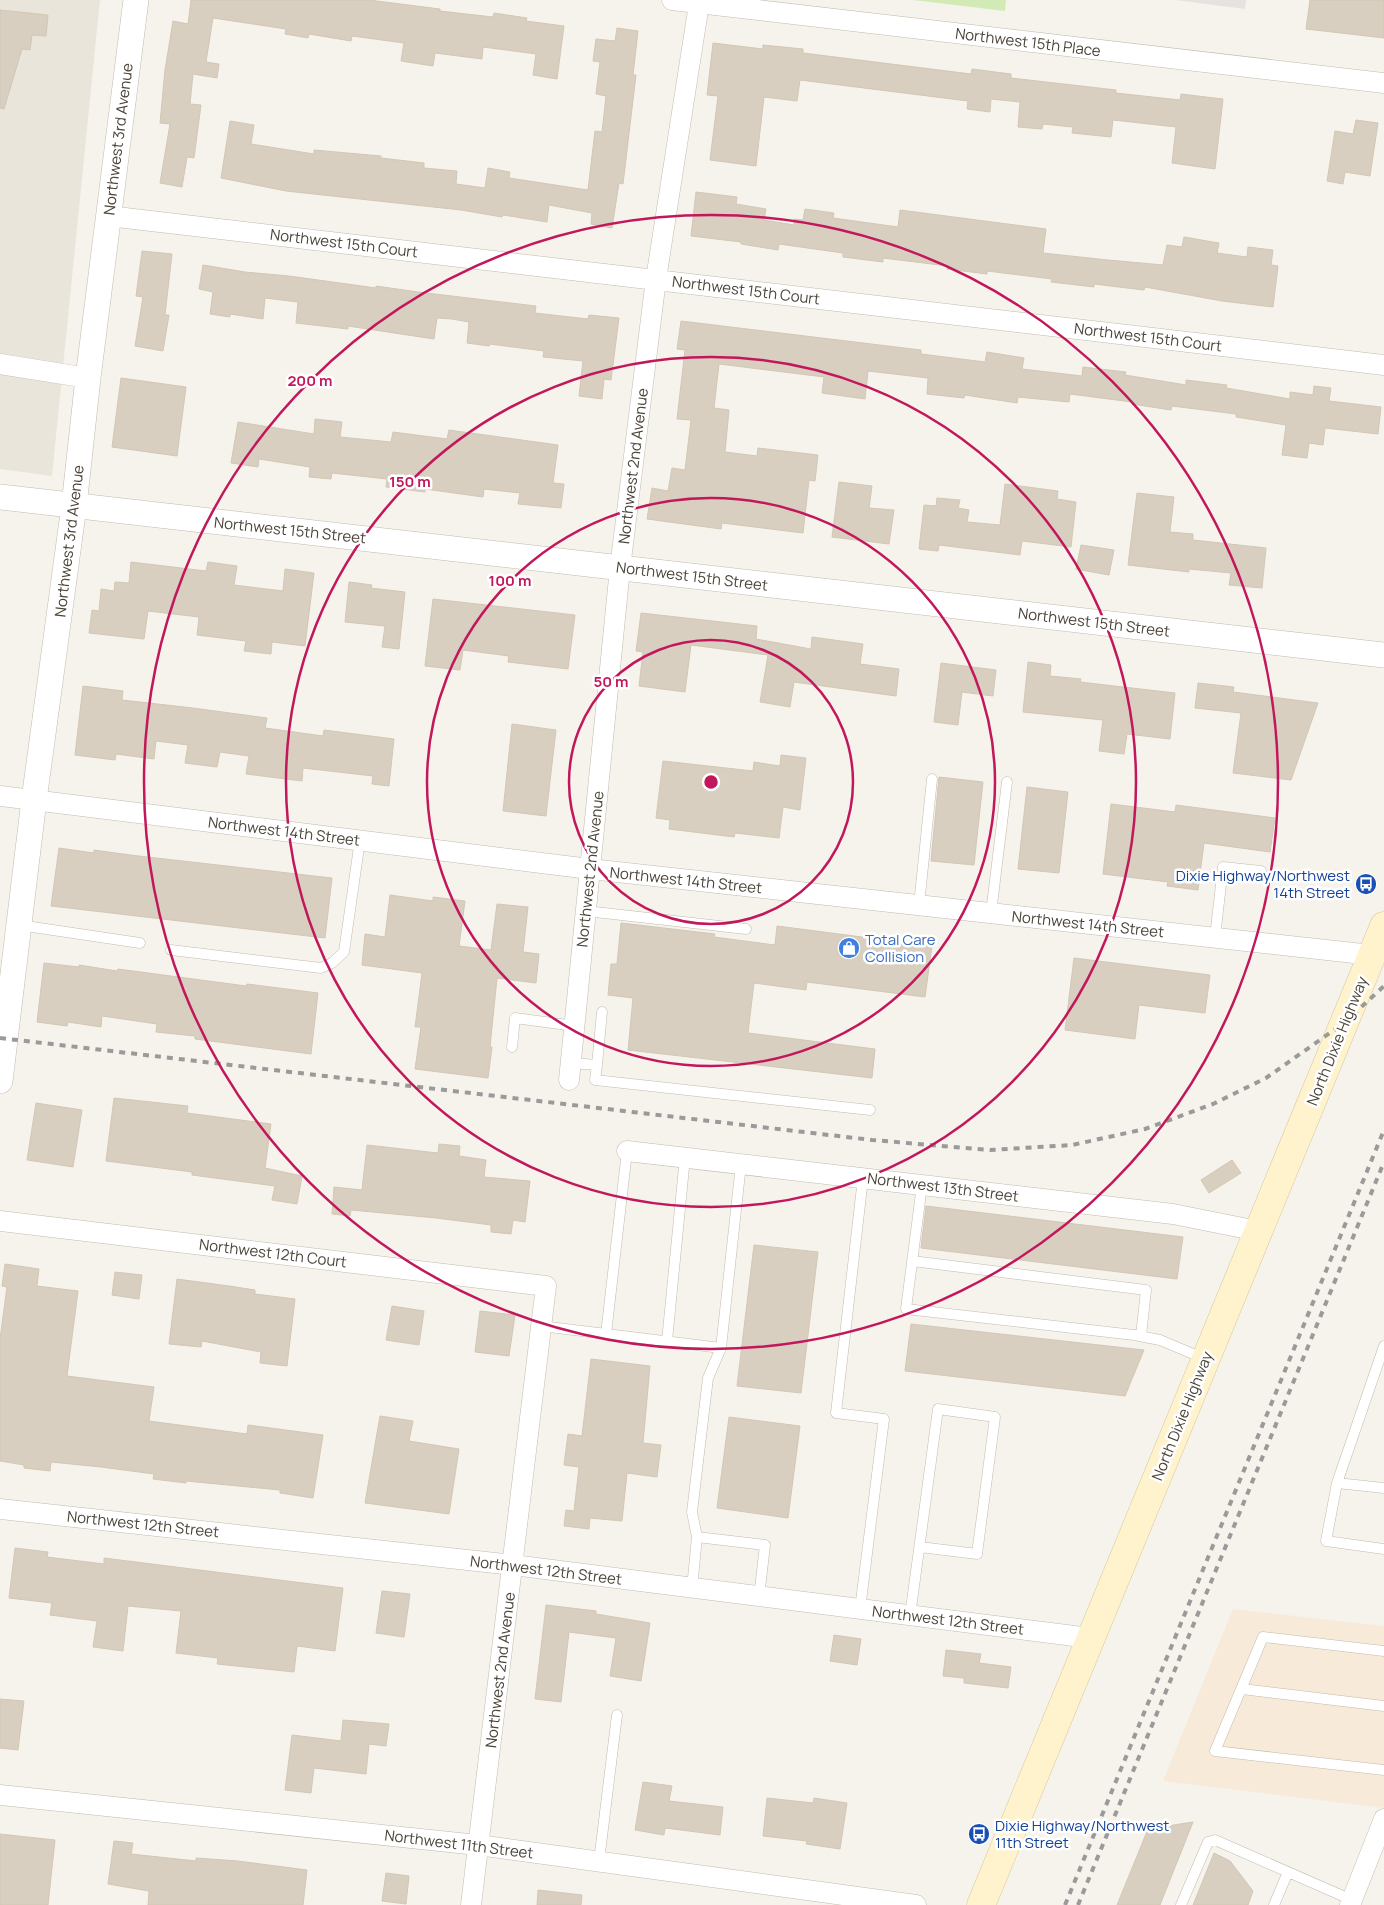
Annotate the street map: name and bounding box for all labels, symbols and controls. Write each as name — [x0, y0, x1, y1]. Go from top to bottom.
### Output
street label: Northwest 15th Place — [954, 23, 1102, 61]
street label: Northwest 3rd Avenue — [98, 62, 138, 216]
street label: Northwest 15th Court — [269, 224, 419, 262]
street label: Northwest 15th Court — [671, 271, 821, 309]
street label: Northwest 15th Court — [1073, 318, 1223, 356]
text: 200 m — [287, 370, 333, 391]
street label: Northwest 2nd Avenue — [613, 387, 653, 545]
street label: Northwest 3rd Avenue — [49, 464, 89, 618]
text: 150 m — [389, 471, 431, 492]
street label: Northwest 15th Street — [213, 512, 367, 548]
street label: Northwest 15th Street — [615, 556, 769, 596]
text: 100 m — [489, 570, 531, 591]
street label: Northwest 15th Street — [1017, 602, 1171, 642]
text: 50 m — [593, 671, 629, 692]
centre of rings — [702, 773, 720, 791]
street label: Northwest 2nd Avenue — [571, 790, 609, 948]
street label: Northwest 14th Street — [207, 811, 361, 851]
street label: Northwest 14th Street — [609, 862, 763, 898]
place label: Dixie Highway/Northwest 14th Street — [1176, 865, 1350, 903]
bus stop icon: Dixie Highway/Northwest 14th Street — [1354, 872, 1378, 896]
street label: Northwest 14th Street — [1011, 906, 1165, 942]
place label: Total Care Collision — [865, 929, 936, 967]
shop icon: Total Care Collision — [837, 936, 861, 960]
street label: North Dixie Highway — [1301, 973, 1373, 1109]
street label: Northwest 13th Street — [866, 1167, 1020, 1207]
street label: Northwest 12th Court — [198, 1234, 348, 1272]
street label: North Dixie Highway — [1146, 1348, 1218, 1484]
street label: Northwest 12th Street — [66, 1506, 220, 1542]
street label: Northwest 12th Street — [469, 1550, 623, 1590]
street label: Northwest 2nd Avenue — [480, 1591, 520, 1749]
street label: Northwest 12th Street — [871, 1600, 1025, 1640]
place label: Dixie Highway/Northwest 11th Street — [995, 1815, 1169, 1853]
bus stop icon: Dixie Highway/Northwest 11th Street — [967, 1822, 991, 1846]
street label: Northwest 11th Street — [383, 1824, 535, 1864]

